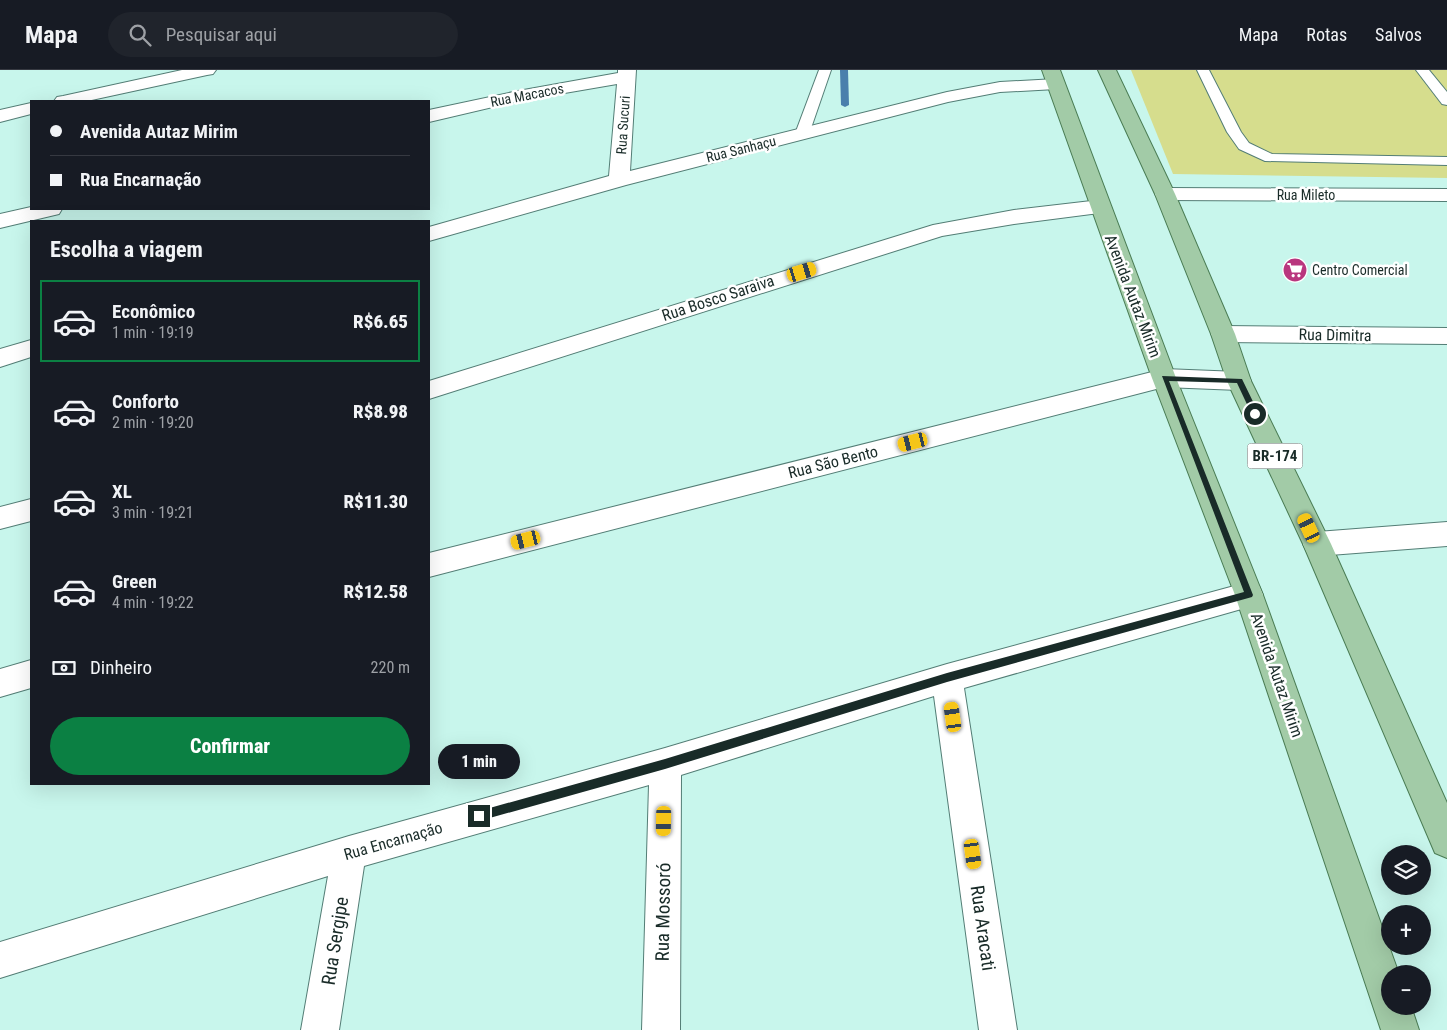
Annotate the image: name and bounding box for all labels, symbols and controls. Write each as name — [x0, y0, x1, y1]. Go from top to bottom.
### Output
search box — [108, 12, 458, 57]
text: Mapa — [25, 21, 78, 49]
icon: search — [126, 21, 154, 49]
text: Pesquisar aqui — [166, 23, 277, 46]
text: Mapa — [1239, 24, 1278, 45]
text: Rotas — [1306, 24, 1347, 45]
text: Salvos — [1375, 24, 1422, 45]
street label: Rua Macacos — [489, 80, 565, 110]
street label: Rua Sucuri — [613, 95, 633, 155]
text: Avenida Autaz Mirim — [80, 120, 238, 143]
street label: Rua Sanhaçu — [704, 133, 778, 165]
text: Rua Encarnação — [80, 168, 201, 191]
street label: Rua Mileto — [1277, 187, 1335, 203]
street label: Avenida Autaz Mirim — [1101, 232, 1165, 360]
text: Escolha a viagem — [50, 237, 203, 262]
supermarket icon: Centro Comercial — [1282, 257, 1308, 283]
car — [785, 260, 818, 284]
place label: Centro Comercial — [1312, 262, 1408, 278]
street label: Rua Bosco Saraiva — [659, 271, 777, 325]
icon: car — [52, 299, 97, 344]
text: Econômico — [112, 300, 195, 323]
text: R$6.65 — [353, 310, 408, 333]
text: 1 min · 19:19 — [112, 323, 194, 342]
street label: Rua Dimitra — [1298, 325, 1372, 345]
icon: car — [52, 389, 97, 434]
text: Conforto — [112, 390, 179, 413]
text: R$8.98 — [353, 400, 408, 423]
route start — [1244, 403, 1266, 425]
text: 2 min · 19:20 — [112, 413, 194, 432]
car — [896, 431, 929, 453]
street label: Rua São Bento — [786, 442, 880, 482]
road number: BR-174 — [1248, 444, 1302, 468]
icon: car — [52, 479, 97, 524]
text: XL — [112, 480, 132, 503]
text: R$11.30 — [343, 490, 408, 513]
text: 3 min · 19:21 — [112, 503, 194, 522]
car — [1295, 511, 1322, 545]
car — [509, 529, 542, 551]
icon: car — [52, 569, 97, 614]
text: Green — [112, 570, 157, 593]
text: R$12.58 — [343, 580, 408, 603]
text: 4 min · 19:22 — [112, 593, 194, 612]
street label: Avenida Autaz Mirim — [1247, 610, 1307, 740]
icon: cash — [50, 654, 78, 682]
text: Dinheiro — [90, 656, 152, 679]
text: 220 m — [371, 658, 410, 677]
car — [943, 701, 962, 733]
button: Confirmar — [50, 717, 410, 775]
callout: 1 min — [438, 744, 520, 778]
text: 1 min — [461, 752, 497, 771]
route end — [468, 805, 490, 827]
car — [656, 806, 671, 836]
street label: Rua Encarnação — [341, 818, 445, 864]
car — [963, 838, 982, 870]
map controls — [1381, 845, 1431, 1015]
button: layers — [1381, 845, 1431, 895]
street label: Rua Mossoró — [651, 862, 675, 962]
street label: Rua Aracati — [966, 884, 1000, 972]
street label: Rua Sergipe — [317, 895, 353, 987]
button: + — [1381, 905, 1431, 955]
button: − — [1381, 965, 1431, 1015]

